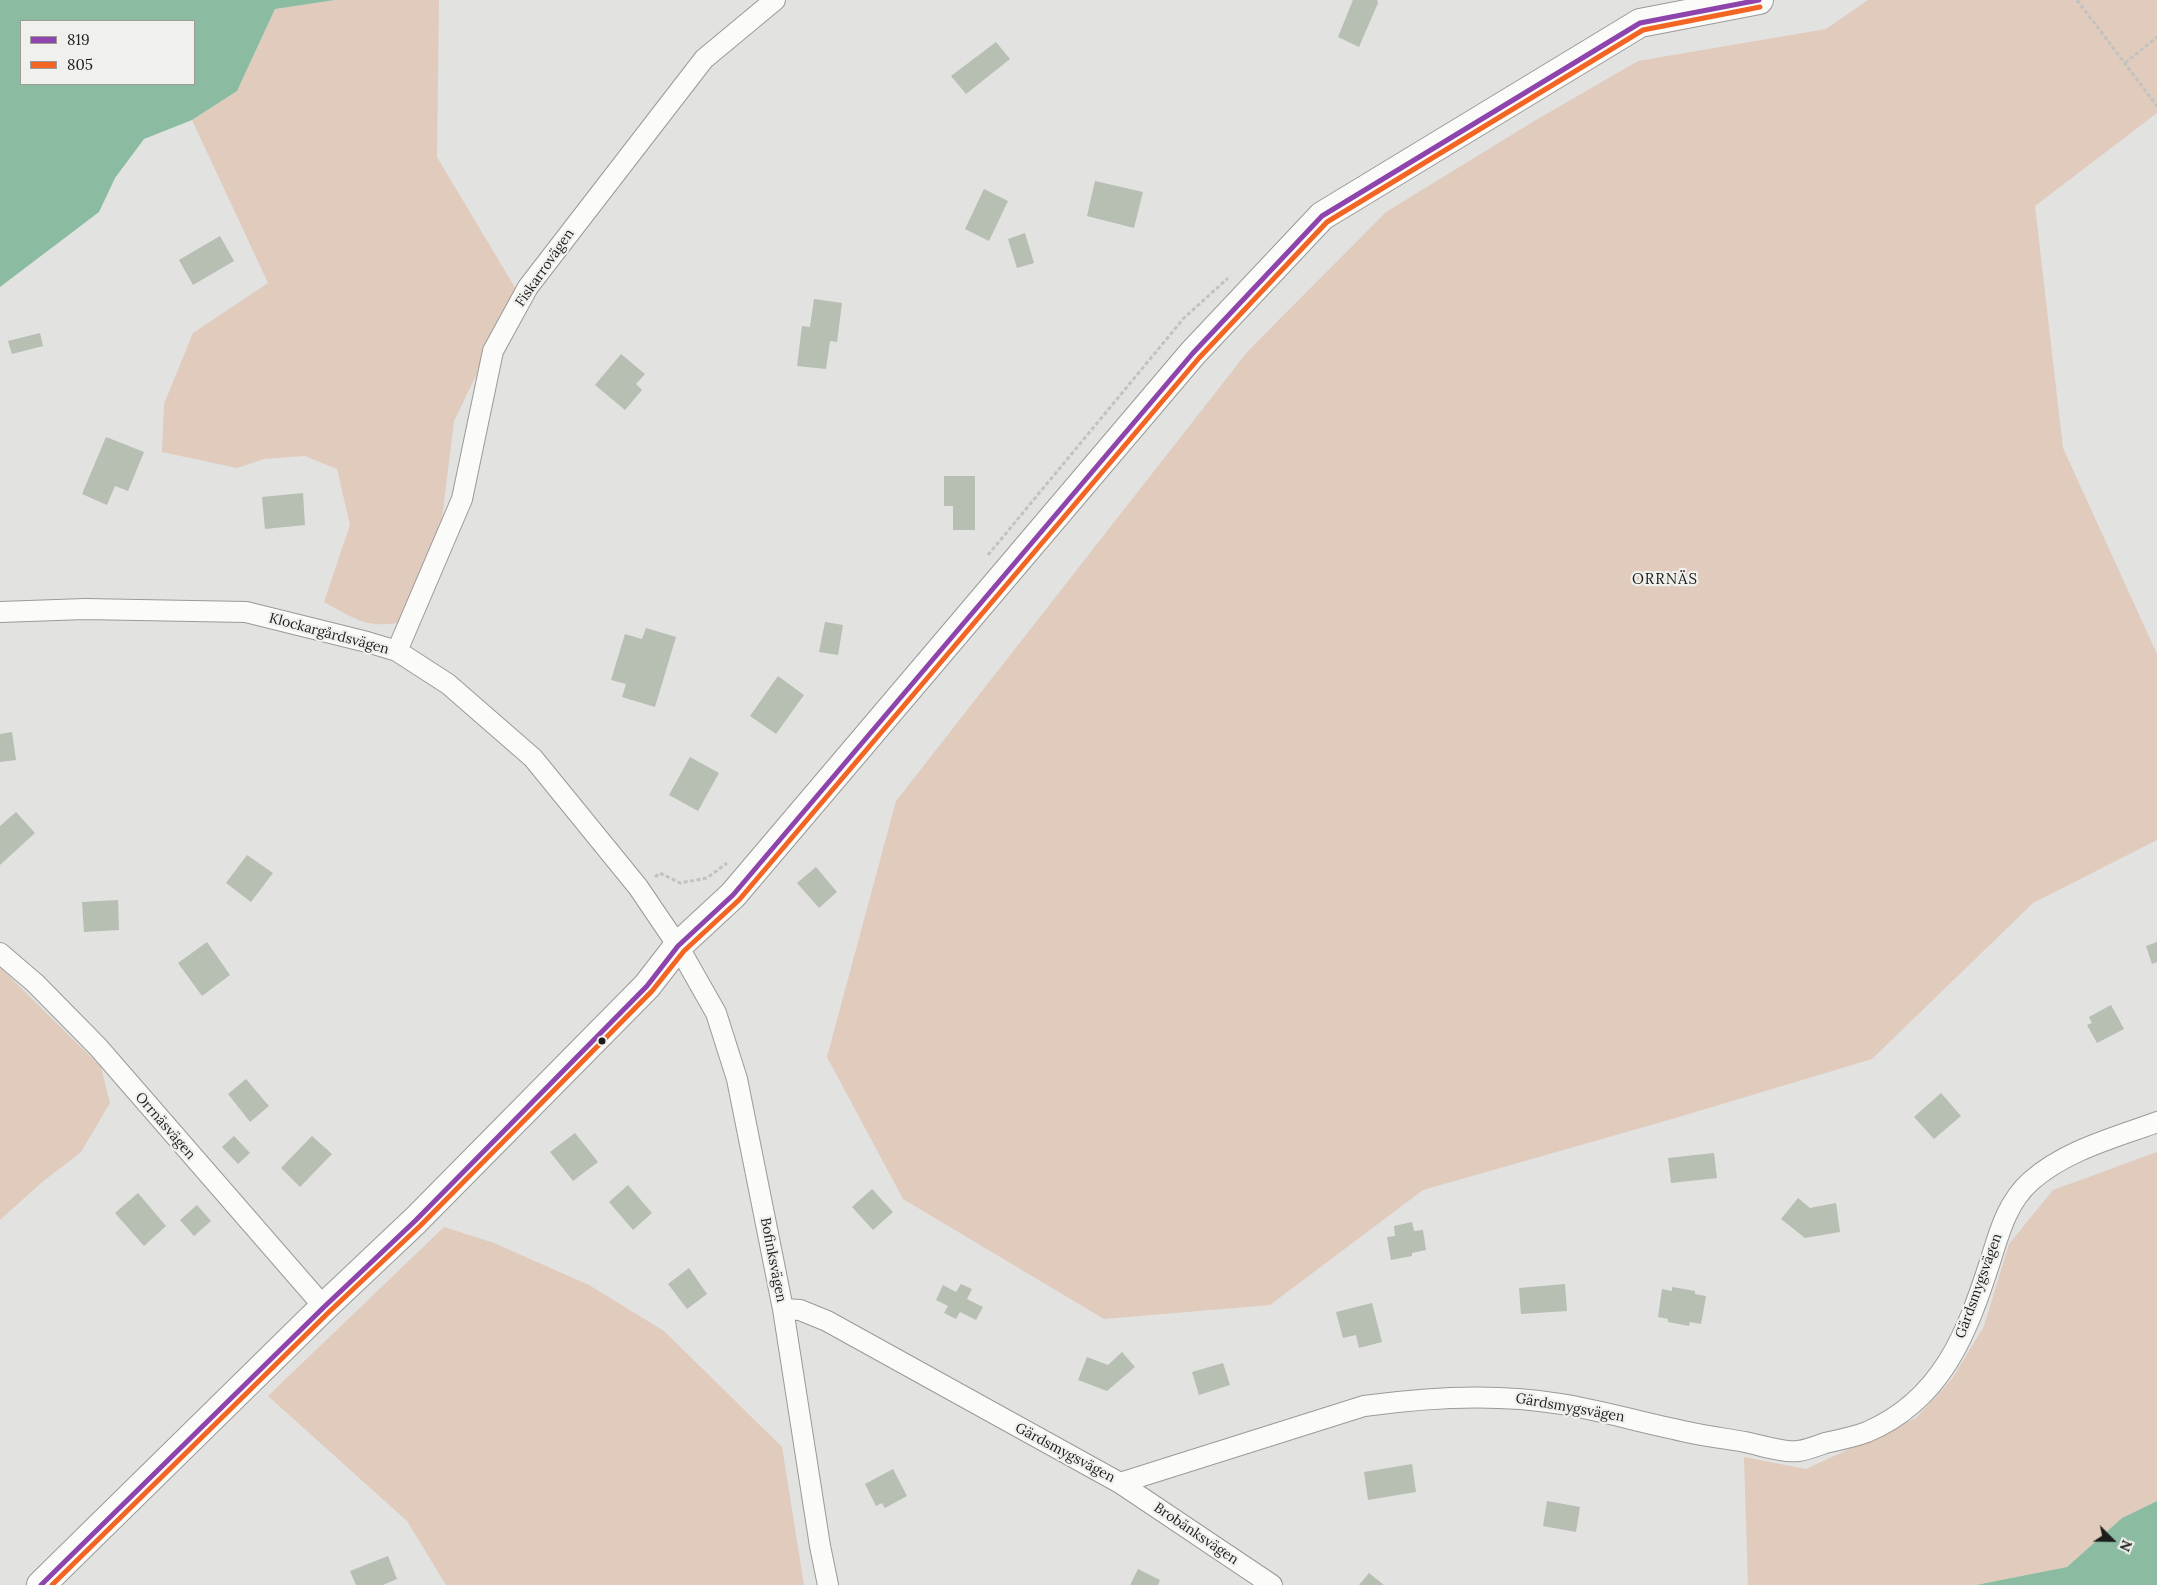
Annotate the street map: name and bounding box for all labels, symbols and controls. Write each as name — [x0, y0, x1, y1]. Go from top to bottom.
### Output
legend — [20, 20, 195, 85]
text: 819 — [67, 30, 90, 49]
text: 805 — [67, 55, 93, 74]
street label: Fiskarrovägen — [512, 226, 578, 310]
district label: ORRNÄS — [1631, 571, 1699, 589]
street label: Klockargårdsvägen — [267, 610, 391, 658]
unlabelled marker — [597, 1036, 607, 1046]
street label: Orrnäsvägen — [131, 1089, 199, 1163]
street label: Bofinksvägen — [757, 1216, 789, 1304]
street label: Gärdsmygsvägen — [1952, 1231, 2006, 1341]
street label: Gärdsmygsvägen — [1514, 1390, 1626, 1426]
street label: Gärdsmygsvägen — [1012, 1420, 1118, 1486]
street label: Brobänksvägen — [1150, 1499, 1242, 1569]
north arrow — [2087, 1515, 2137, 1565]
text: N — [2115, 1537, 2136, 1554]

